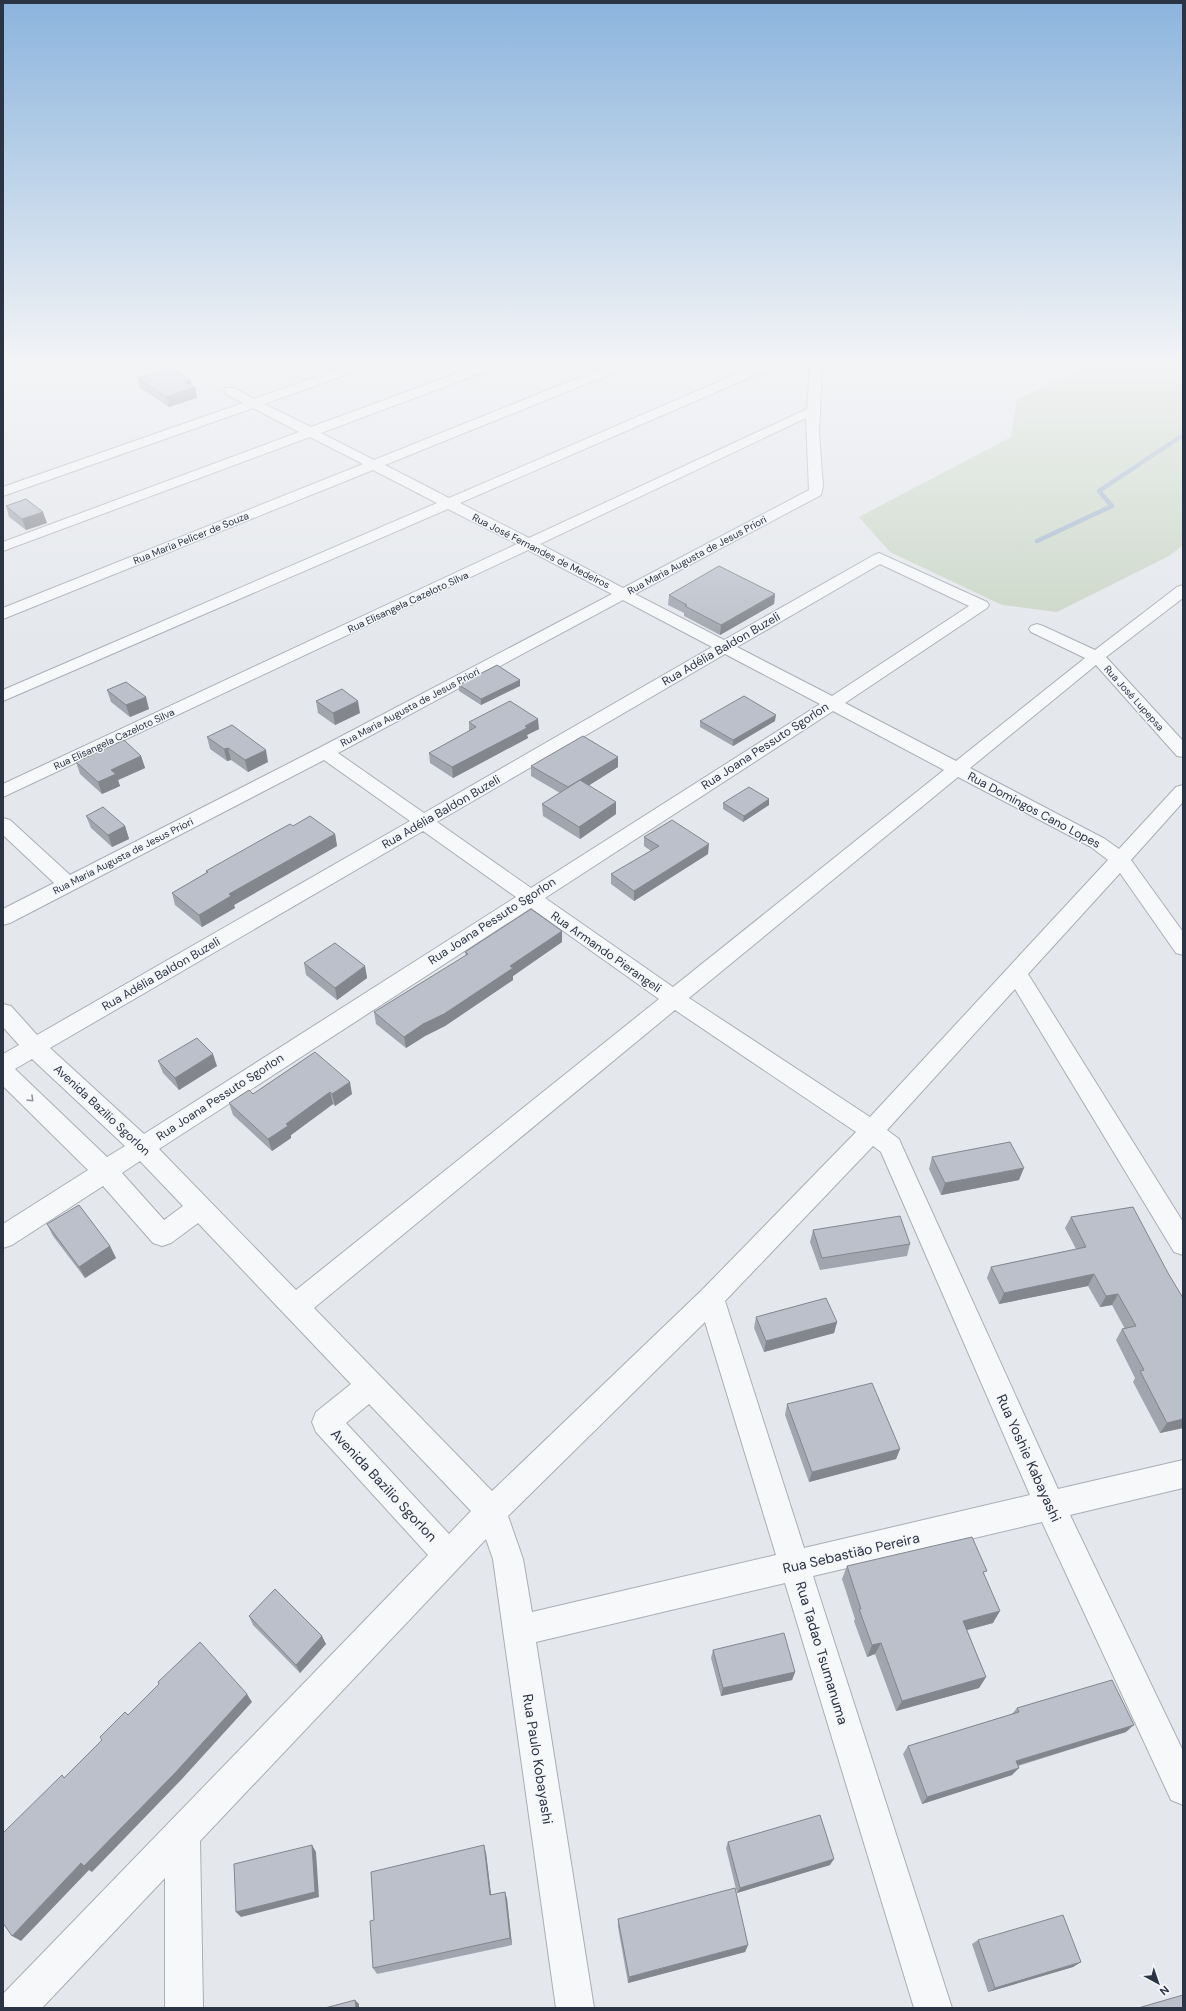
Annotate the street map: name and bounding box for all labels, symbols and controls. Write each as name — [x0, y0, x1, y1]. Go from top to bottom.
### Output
street label: Rua Maria Pelicer de Souza — [131, 509, 251, 567]
street label: Rua José Fernandes de Medeiros — [470, 511, 612, 591]
street label: Rua Maria Augusta de Jesus Priori — [625, 513, 769, 597]
street label: Rua Elisangela Cazeloto Silva — [346, 568, 470, 636]
street label: Rua Adélia Baldon Buzeli — [659, 608, 783, 689]
street label: Rua José Lupepsa — [1101, 663, 1167, 733]
street label: Rua Maria Augusta de Jesus Priori — [338, 665, 482, 749]
street label: Rua Joana Pessuto Sgorlon — [698, 699, 832, 793]
street label: Rua Elisangela Cazeloto Silva — [52, 705, 176, 773]
street label: Rua Domingos Cano Lopes — [965, 768, 1103, 852]
street label: Rua Adélia Baldon Buzeli — [379, 771, 503, 852]
street label: Rua Maria Augusta de Jesus Priori — [51, 815, 195, 897]
street label: Rua Joana Pessuto Sgorlon — [425, 874, 559, 968]
street label: Rua Armando Pierangeli — [548, 908, 665, 996]
street label: Rua Adélia Baldon Buzeli — [99, 933, 223, 1014]
street label: Rua Joana Pessuto Sgorlon — [153, 1050, 287, 1144]
street label: Avenida Bazilio Sgorlon — [50, 1061, 154, 1159]
one-way arrow — [26, 1095, 34, 1102]
street label: Rua Yoshie Kabayashi — [993, 1391, 1065, 1525]
street label: Avenida Bazilio Sgorlon — [327, 1425, 441, 1545]
street label: Rua Sebastião Pereira — [781, 1528, 921, 1578]
street label: Rua Tadao Tsumanuma — [792, 1579, 852, 1727]
street label: Rua Paulo Kobayashi — [519, 1692, 557, 1826]
north arrow — [1138, 1963, 1178, 2003]
text: N — [1157, 1983, 1172, 1999]

